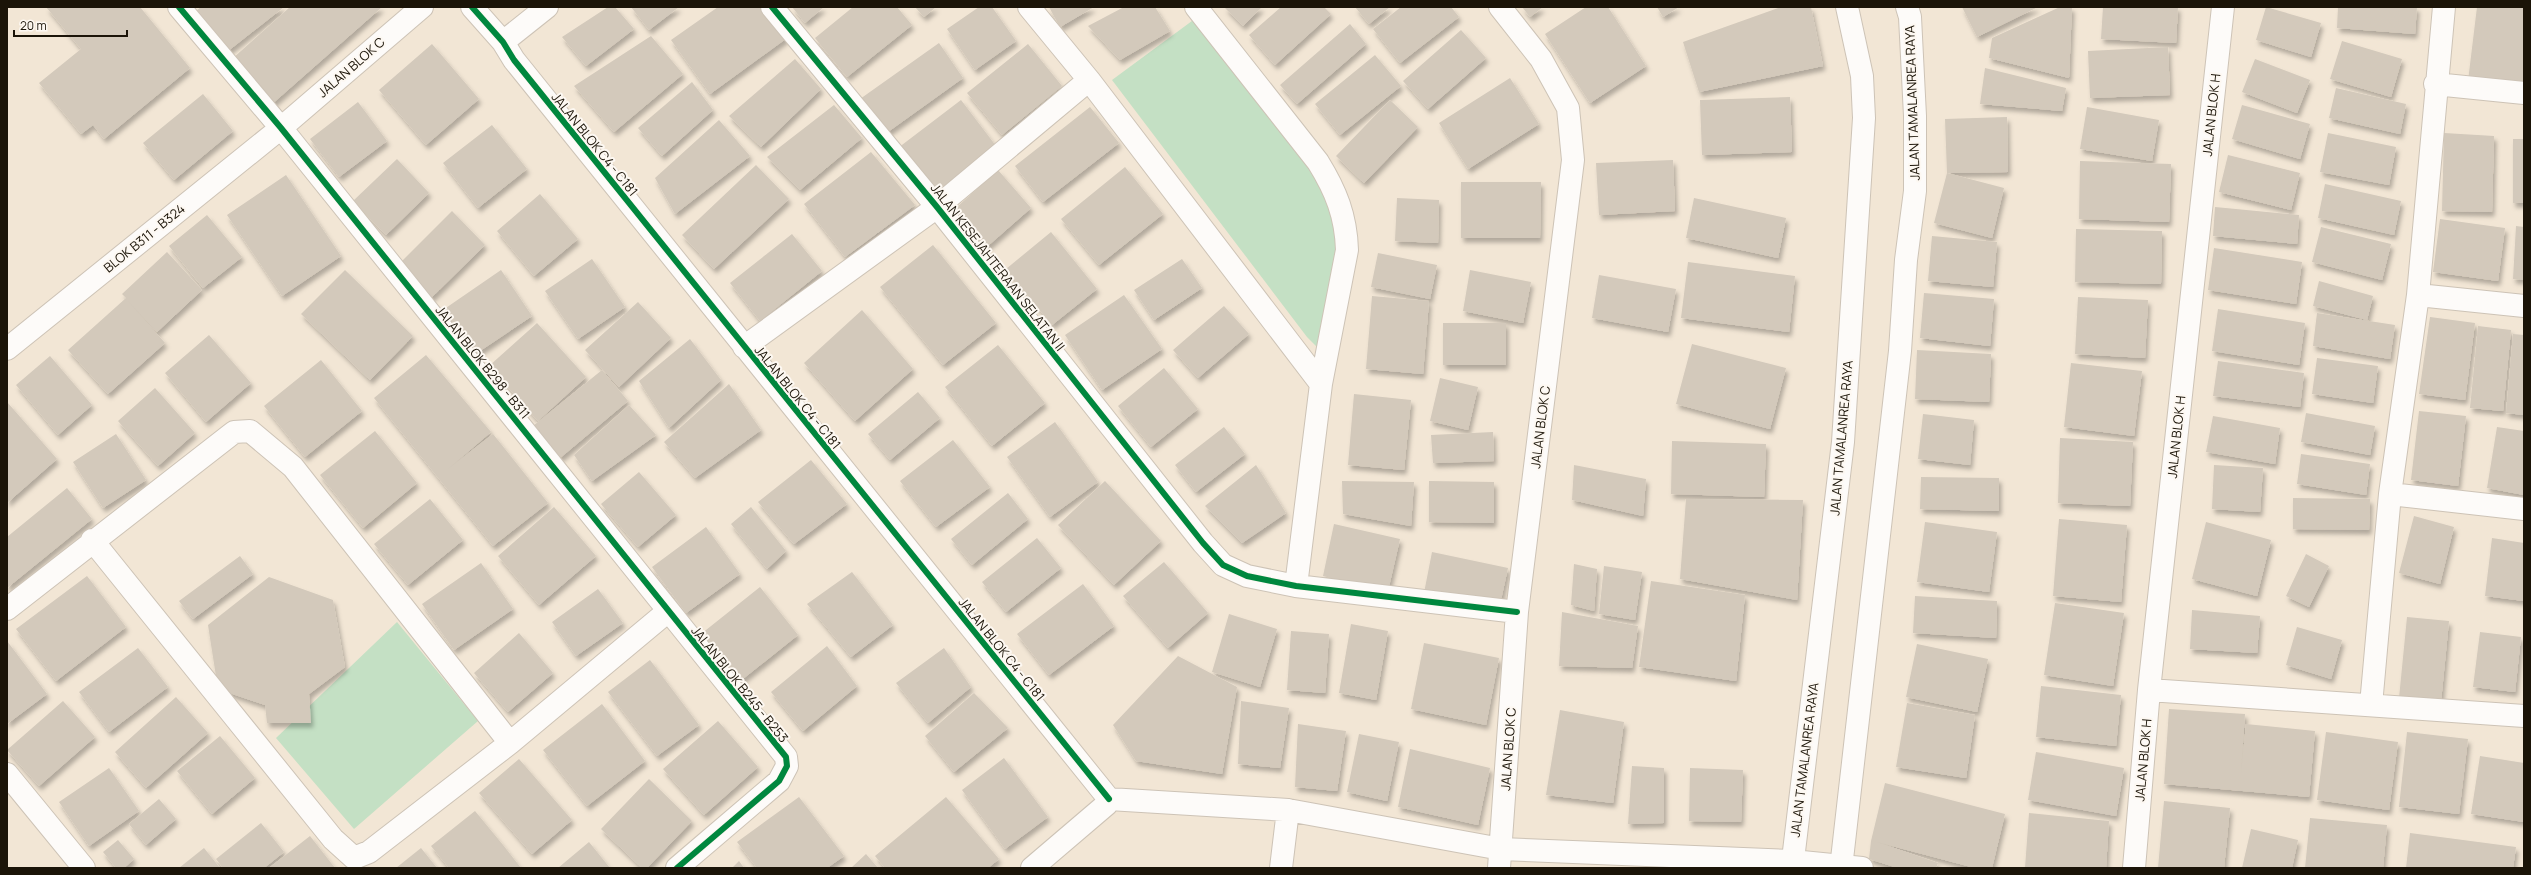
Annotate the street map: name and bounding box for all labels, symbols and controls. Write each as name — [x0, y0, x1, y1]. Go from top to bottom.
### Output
scale bar — [14, 12, 127, 38]
text: 20 m — [20, 17, 47, 34]
street label: JALAN TAMALANREA RAYA — [1900, 25, 1924, 181]
street label: JALAN BLOK C — [314, 33, 388, 101]
street label: JALAN BLOK H — [2198, 73, 2224, 157]
street label: JALAN BLOK C4 - C181 — [548, 88, 642, 200]
street label: JALAN KESEJAHTERAAN SELATAN II — [927, 179, 1069, 355]
street label: BLOK B311 - B324 — [100, 199, 189, 276]
street label: JALAN BLOK B298 - B311 — [432, 301, 534, 423]
street label: JALAN BLOK C4 - C181 — [751, 341, 845, 453]
street label: JALAN TAMALANREA RAYA — [1825, 360, 1857, 516]
street label: JALAN BLOK C — [1526, 384, 1554, 470]
street label: JALAN BLOK H — [2163, 395, 2189, 479]
street label: JALAN BLOK C4 - C181 — [955, 593, 1049, 705]
street label: JALAN BLOK B245 - B253 — [687, 622, 793, 746]
street label: JALAN TAMALANREA RAYA — [1786, 682, 1822, 838]
street label: JALAN BLOK C — [1496, 707, 1520, 791]
street label: JALAN BLOK H — [2130, 718, 2156, 802]

